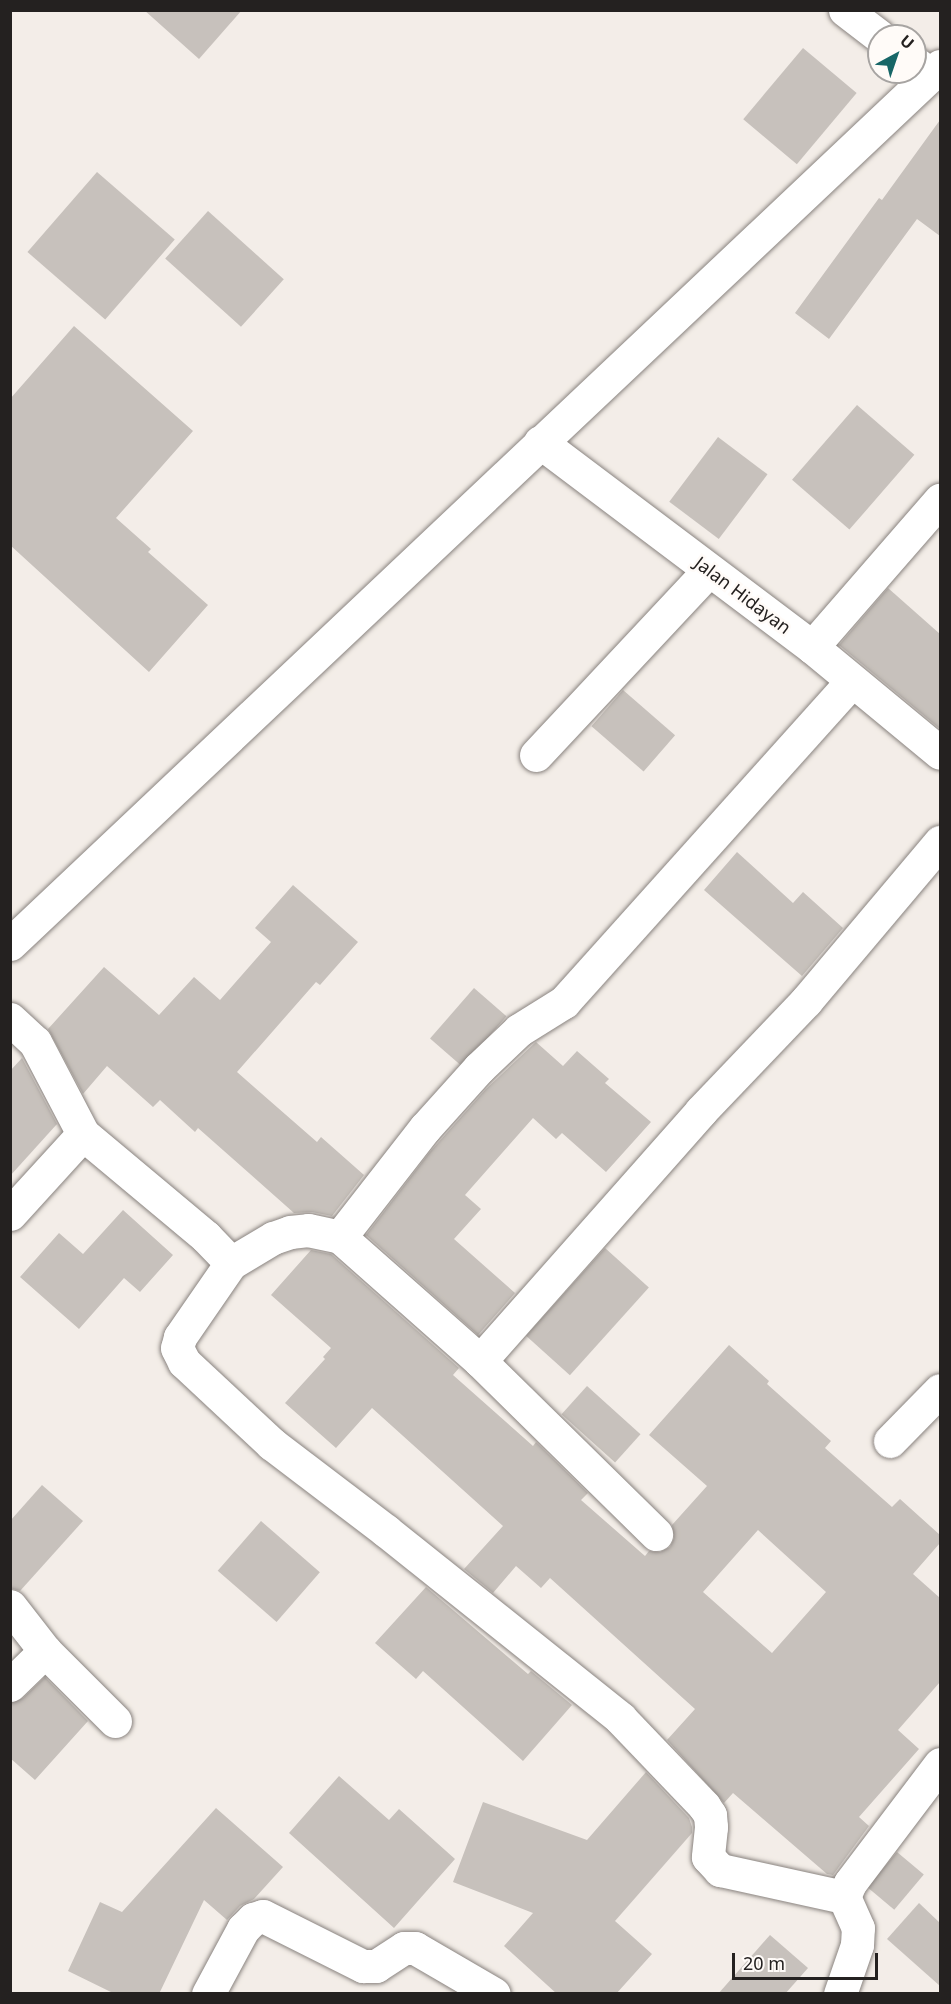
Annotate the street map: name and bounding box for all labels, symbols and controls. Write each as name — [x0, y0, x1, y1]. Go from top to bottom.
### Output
north arrow — [867, 24, 927, 84]
text: U — [896, 29, 919, 54]
street label: Jalan Hidayan — [691, 552, 795, 638]
scale bar — [735, 1941, 880, 1979]
text: 20 m — [743, 1951, 785, 1975]

